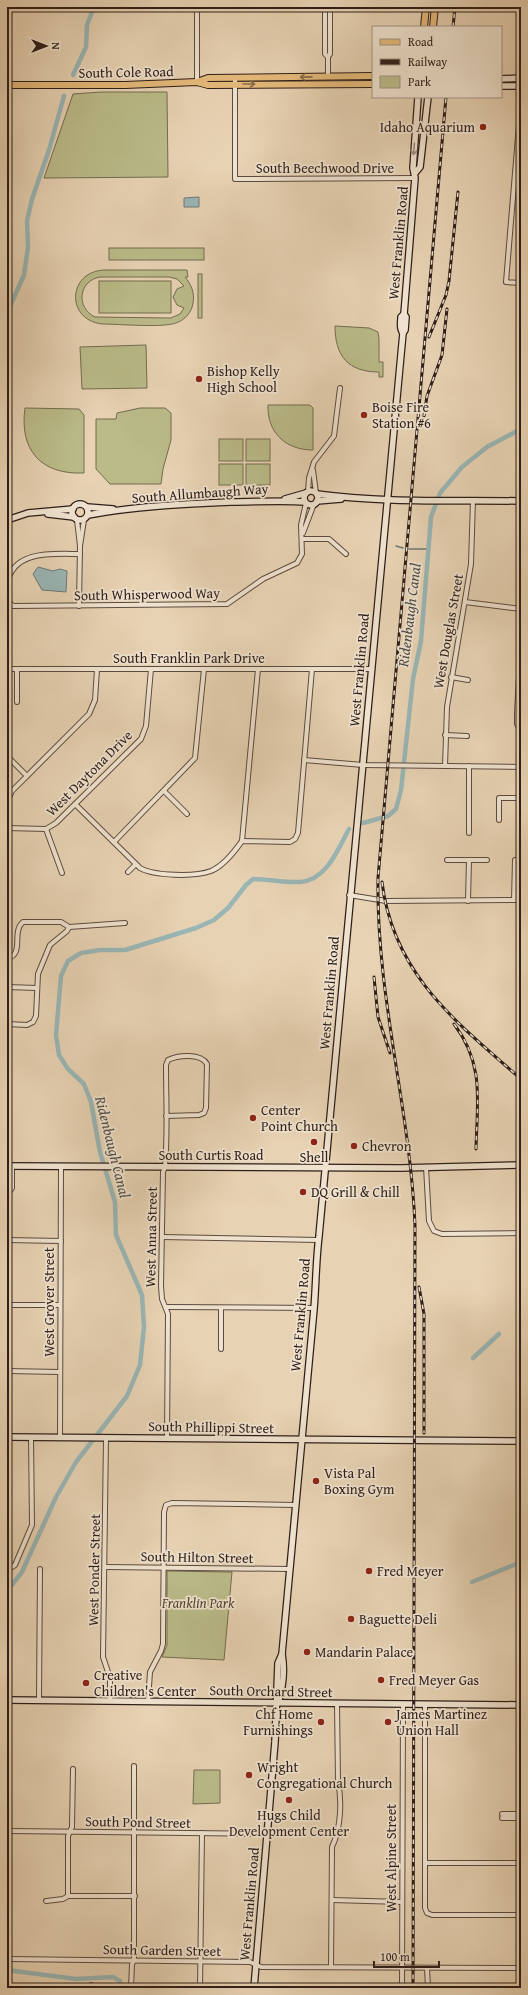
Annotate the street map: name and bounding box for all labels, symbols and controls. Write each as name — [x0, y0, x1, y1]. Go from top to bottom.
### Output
north arrow — [26, 26, 66, 66]
legend — [372, 26, 502, 98]
text: Road — [408, 33, 434, 50]
text: N — [48, 42, 64, 50]
text: Railway — [408, 53, 447, 70]
street label: South Cole Road — [78, 61, 174, 83]
text: Park — [408, 73, 432, 90]
one-way arrow — [300, 74, 313, 81]
one-way arrow — [242, 80, 255, 88]
place label: Idaho Aquarium — [380, 117, 476, 137]
marker: Idaho Aquarium — [478, 122, 488, 132]
one-way arrow — [411, 142, 418, 155]
street label: South Beechwood Drive — [256, 158, 395, 178]
street label: West Franklin Road — [383, 185, 413, 300]
place label: Bishop Kelly High School — [207, 361, 280, 397]
marker: Bishop Kelly High School — [194, 374, 204, 384]
place label: Boise Fire Station #6 — [372, 397, 431, 433]
marker: Boise Fire Station #6 — [359, 410, 369, 420]
street label: South Allumbaugh Way — [131, 478, 269, 508]
water label: Ridenbaugh Canal — [392, 562, 426, 669]
street label: West Douglas Street — [428, 572, 468, 690]
street label: South Whisperwood Way — [74, 583, 220, 605]
street label: West Franklin Road — [344, 612, 374, 727]
street label: South Franklin Park Drive — [113, 648, 265, 668]
street label: West Daytona Drive — [41, 725, 137, 821]
street label: West Franklin Road — [314, 935, 344, 1050]
water label: Ridenbaugh Canal — [90, 1093, 136, 1200]
place label: Center Point Church — [261, 1100, 338, 1136]
marker: Center Point Church — [248, 1113, 258, 1123]
place label: Chevron — [362, 1136, 412, 1156]
marker: Shell — [309, 1137, 319, 1147]
marker: Chevron — [349, 1141, 359, 1151]
street label: South Curtis Road — [158, 1145, 264, 1165]
place label: Shell — [299, 1147, 329, 1167]
place label: DQ Grill & Chill — [311, 1182, 400, 1202]
street label: West Anna Street — [140, 1186, 162, 1288]
marker: DQ Grill & Chill — [298, 1187, 308, 1197]
street label: West Grover Street — [39, 1247, 59, 1357]
street label: West Franklin Road — [285, 1257, 315, 1372]
street label: South Phillippi Street — [148, 1416, 274, 1438]
place label: Vista Pal Boxing Gym — [324, 1463, 395, 1499]
marker: Vista Pal Boxing Gym — [311, 1476, 321, 1486]
street label: West Ponder Street — [83, 1514, 105, 1626]
street label: South Hilton Street — [140, 1546, 254, 1568]
place label: Fred Meyer — [377, 1561, 444, 1581]
marker: Fred Meyer — [364, 1566, 374, 1576]
park label: Franklin Park — [161, 1593, 235, 1613]
place label: Baguette Deli — [359, 1609, 437, 1629]
marker: Baguette Deli — [346, 1614, 356, 1624]
place label: Mandarin Palace — [315, 1642, 414, 1662]
marker: Mandarin Palace — [302, 1647, 312, 1657]
place label: Creative Children's Center — [94, 1665, 197, 1701]
place label: Fred Meyer Gas — [389, 1670, 479, 1690]
marker: Fred Meyer Gas — [376, 1675, 386, 1685]
marker: Creative Children's Center — [81, 1678, 91, 1688]
street label: South Orchard Street — [209, 1680, 333, 1702]
place label: Chf Home Furnishings — [243, 1704, 313, 1740]
place label: James Martinez Union Hall — [394, 1704, 487, 1740]
marker: Chf Home Furnishings — [316, 1717, 326, 1727]
marker: James Martinez Union Hall — [383, 1717, 393, 1727]
place label: Wright Congregational Church — [257, 1757, 392, 1793]
marker: Wright Congregational Church — [244, 1770, 254, 1780]
marker: Hugs Child Development Center — [284, 1795, 294, 1805]
street label: West Alpine Street — [381, 1804, 401, 1912]
place label: Hugs Child Development Center — [229, 1805, 349, 1841]
street label: South Pond Street — [85, 1811, 191, 1833]
street label: West Franklin Road — [234, 1846, 264, 1961]
street label: South Garden Street — [103, 1939, 221, 1961]
scale bar — [374, 1943, 439, 1969]
text: 100 m — [380, 1948, 410, 1965]

